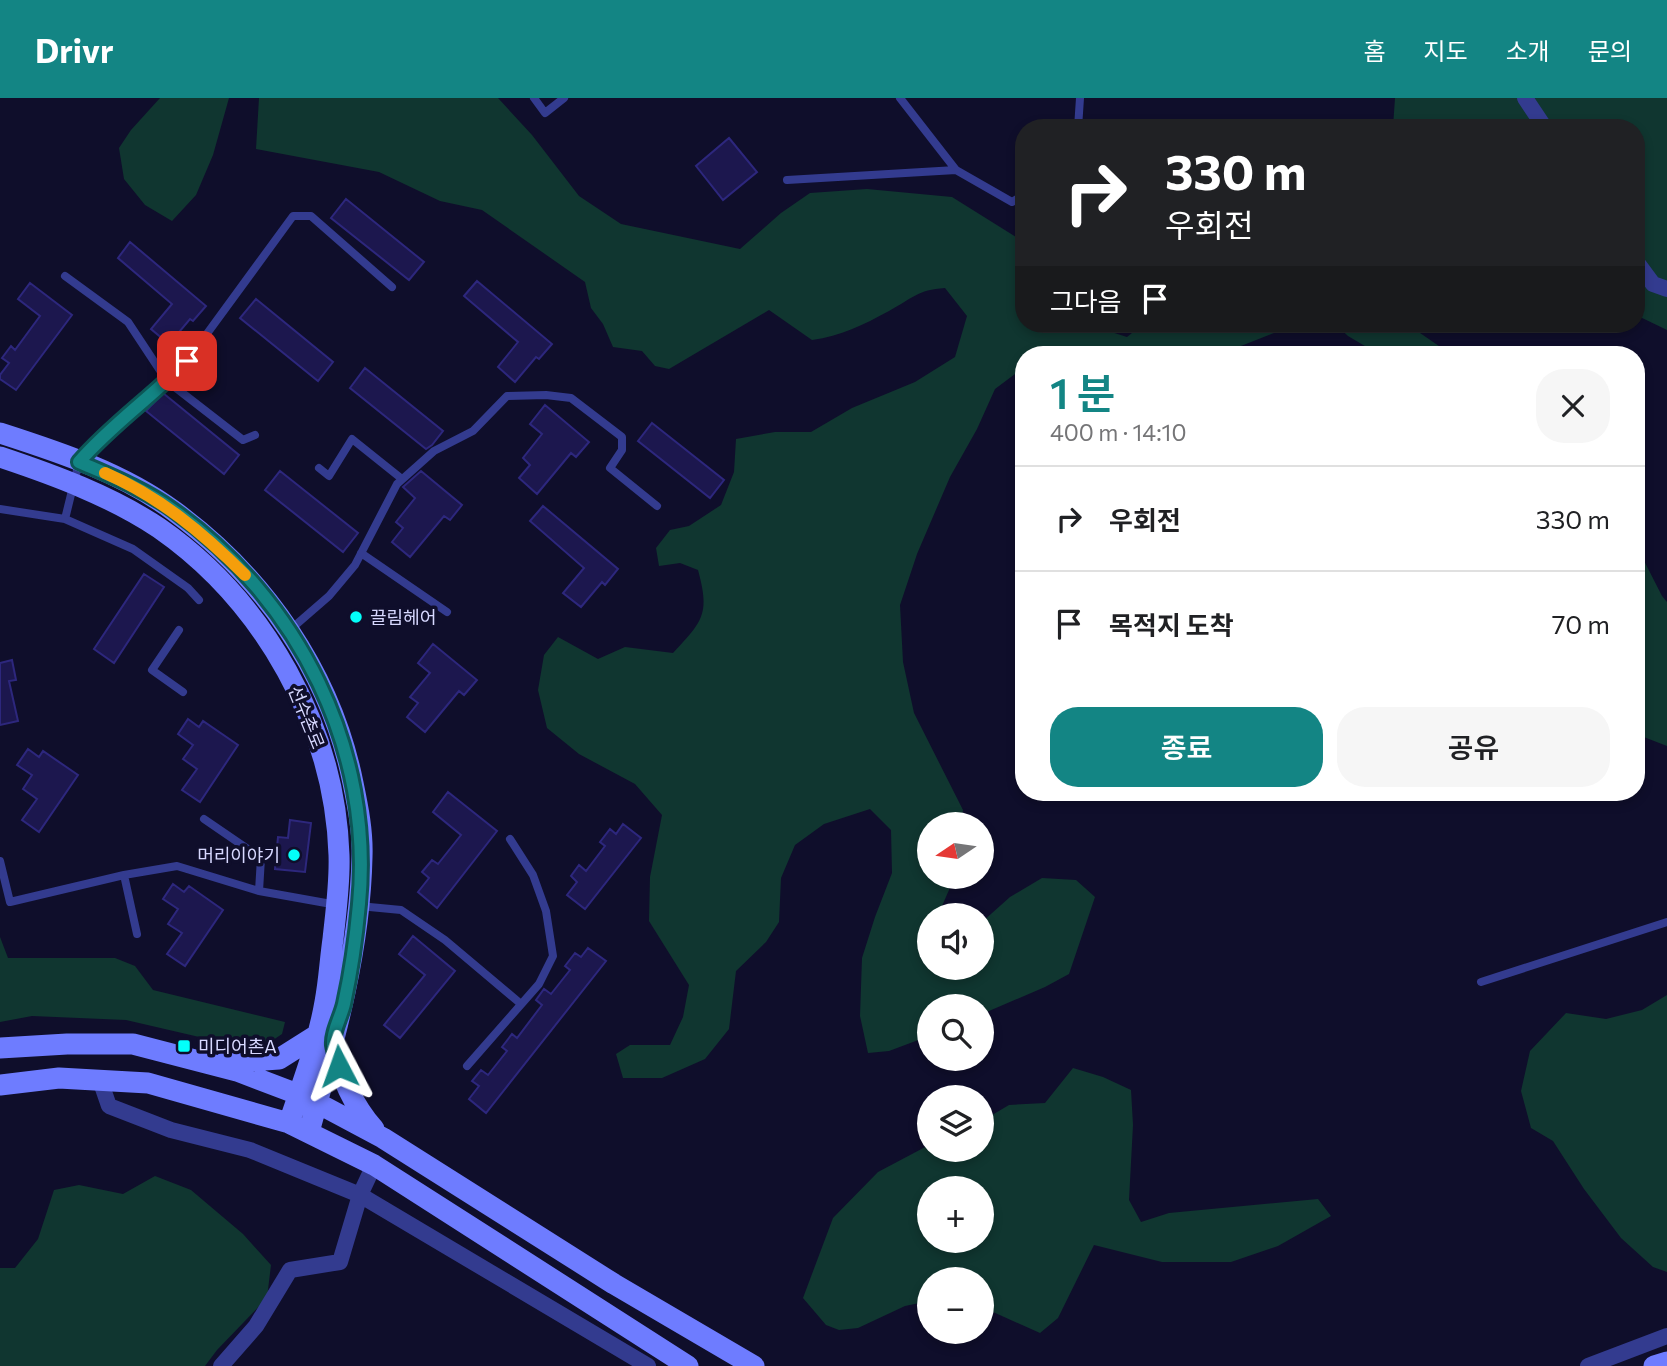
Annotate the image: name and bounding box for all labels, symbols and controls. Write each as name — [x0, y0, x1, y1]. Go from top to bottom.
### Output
text: Drivr — [35, 29, 114, 70]
text: 홈 — [1363, 36, 1385, 65]
text: 지도 — [1423, 36, 1468, 65]
text: 소개 — [1506, 36, 1550, 65]
text: 문의 — [1588, 36, 1632, 65]
text: 330 m — [1165, 140, 1306, 200]
icon: right — [1050, 147, 1141, 238]
text: 우회전 — [1165, 204, 1253, 244]
icon: arrive — [1136, 280, 1174, 318]
text: 그다음 — [1050, 285, 1122, 316]
pin — [157, 331, 217, 391]
icon: arrive — [168, 342, 206, 380]
text: 1 분 — [1050, 366, 1115, 418]
button: close — [1536, 369, 1610, 443]
text: 400 m · 14:10 — [1050, 418, 1186, 446]
icon: right — [1050, 500, 1088, 538]
text: 330 m — [1536, 503, 1610, 534]
text: 우회전 — [1109, 504, 1181, 535]
icon: arrive — [1050, 605, 1088, 643]
place label: 끌림헤어 — [370, 606, 436, 628]
text: 70 m — [1552, 608, 1610, 639]
marker: 끌림헤어 — [348, 609, 364, 625]
text: 목적지 도착 — [1109, 609, 1234, 640]
street label: 선수촌로 — [284, 682, 330, 752]
button: 종료 — [1050, 707, 1323, 787]
button: 공유 — [1337, 707, 1610, 787]
north arrow — [917, 812, 994, 889]
map controls — [917, 812, 994, 1344]
place label: 머리이야기 — [197, 844, 280, 866]
marker: 머리이야기 — [286, 847, 302, 863]
button: sound — [917, 903, 994, 980]
button: search — [917, 994, 994, 1071]
position arrow — [302, 1029, 376, 1103]
place label: 미디어촌A — [198, 1035, 277, 1057]
marker: 미디어촌A — [176, 1038, 192, 1054]
button: layers — [917, 1085, 994, 1162]
button: + — [917, 1176, 994, 1253]
button: − — [917, 1267, 994, 1344]

